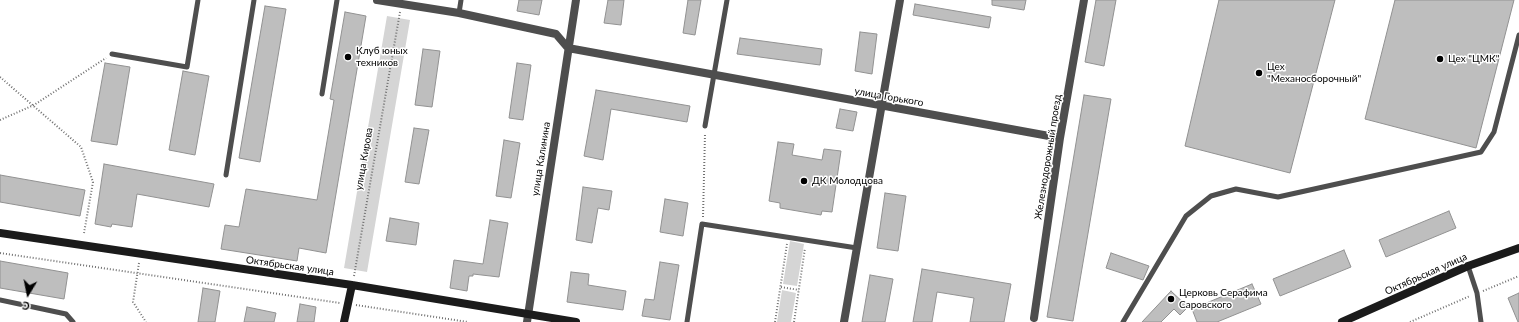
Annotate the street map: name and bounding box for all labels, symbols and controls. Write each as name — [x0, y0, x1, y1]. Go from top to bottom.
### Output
place label: Клуб юных техников — [356, 45, 408, 68]
marker: Клуб юных техников — [343, 52, 353, 62]
place label: Цех "ЦМК" — [1448, 53, 1499, 65]
marker: Цех "ЦМК" — [1435, 54, 1445, 64]
place label: Цех "Механосборочный" — [1267, 61, 1361, 84]
marker: Цех "Механосборочный" — [1254, 68, 1264, 78]
street label: улица Горького — [854, 85, 924, 109]
street label: Железнодорожный проезд — [1032, 93, 1064, 221]
street label: улица Калинина — [529, 121, 553, 197]
street label: улица Кирова — [353, 127, 375, 191]
place label: ДК Молодцова — [812, 175, 883, 187]
marker: ДК Молодцова — [799, 176, 809, 186]
street label: Октябрьская улица — [1383, 250, 1469, 298]
street label: Октябрьская улица — [245, 254, 335, 278]
north arrow — [8, 274, 48, 314]
place label: Церковь Серафима Саровского — [1179, 287, 1268, 310]
marker: Церковь Серафима Саровского — [1166, 294, 1176, 304]
text: С — [21, 299, 31, 313]

